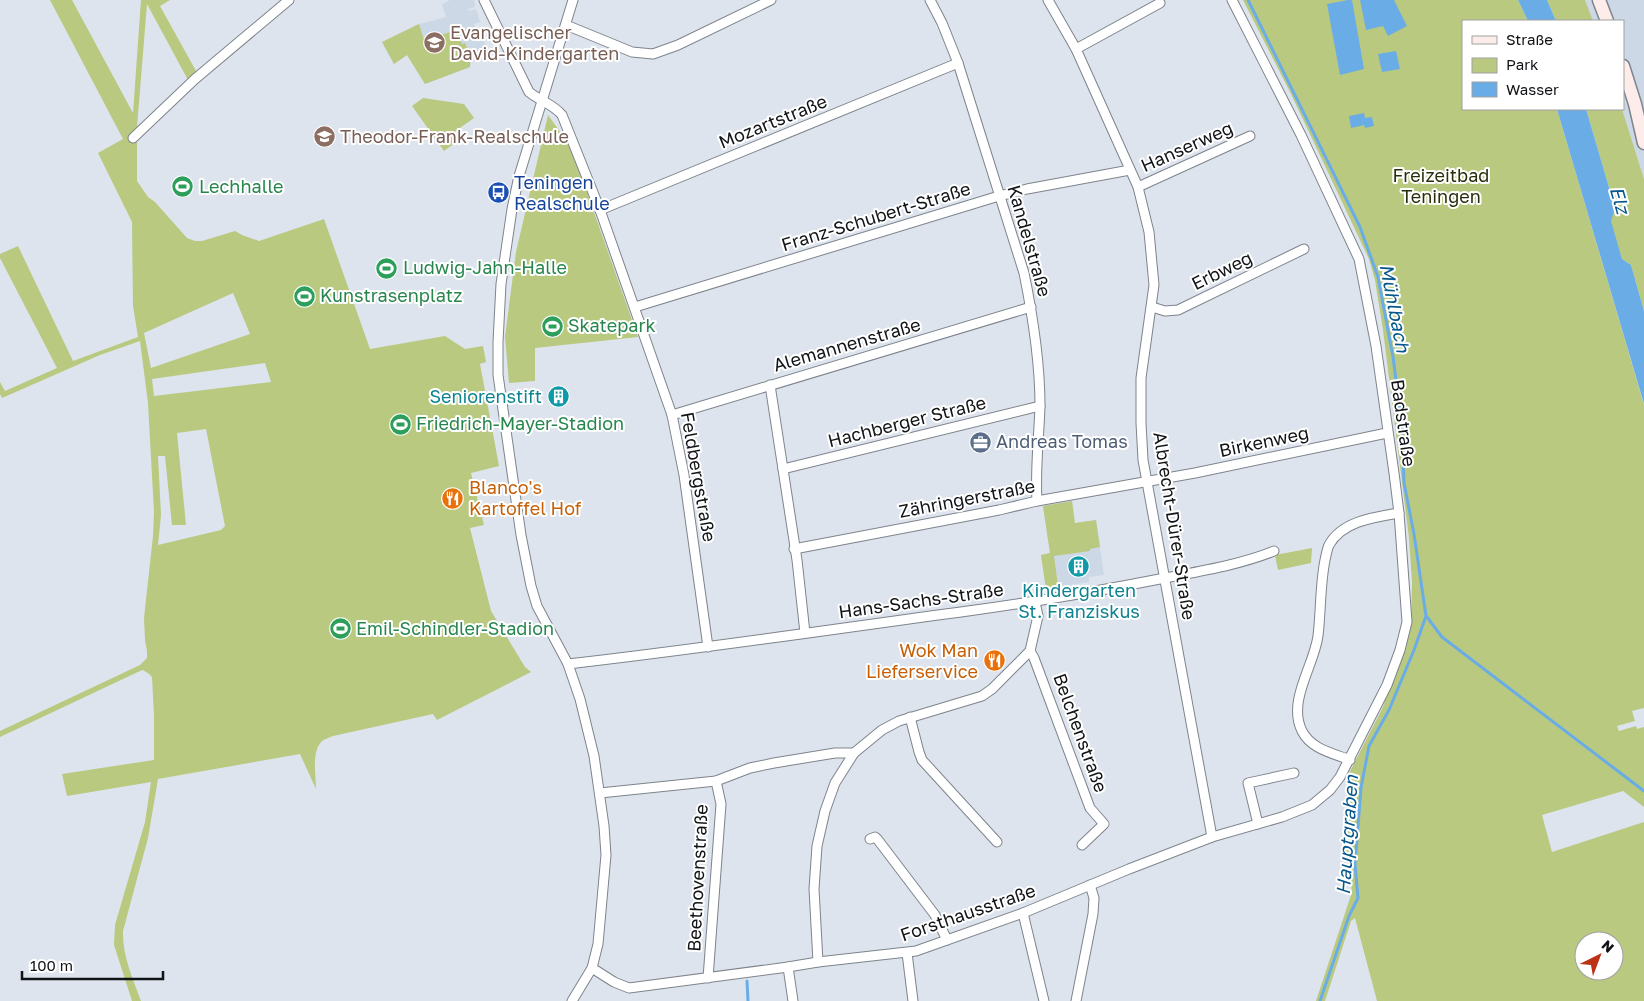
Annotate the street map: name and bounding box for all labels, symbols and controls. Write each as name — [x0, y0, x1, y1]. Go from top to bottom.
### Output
legend — [1462, 20, 1624, 110]
place label: Evangelischer David-Kindergarten — [450, 21, 619, 64]
text: Straße — [1506, 30, 1553, 48]
school or university icon: Evangelischer David-Kindergarten — [422, 31, 446, 55]
text: Park — [1506, 55, 1539, 73]
text: Wasser — [1506, 80, 1559, 98]
street label: Mozartstraße — [715, 89, 830, 153]
street label: Hanserweg — [1137, 116, 1236, 176]
school or university icon: Theodor-Frank-Realschule — [312, 125, 336, 149]
place label: Theodor-Frank-Realschule — [340, 125, 569, 147]
park label: Freizeitbad Teningen — [1393, 164, 1489, 207]
place label: Teningen Realschule — [514, 171, 610, 214]
sports icon: Lechhalle — [171, 175, 195, 199]
place label: Lechhalle — [199, 175, 283, 197]
street label: Franz-Schubert-Straße — [779, 177, 973, 255]
bus stop icon: Teningen Realschule — [486, 181, 510, 205]
street label: Kandelstraße — [1003, 182, 1056, 299]
water label: Elz — [1606, 183, 1636, 218]
street label: Erbweg — [1188, 246, 1256, 294]
sports icon: Ludwig-Jahn-Halle — [375, 256, 399, 280]
place label: Ludwig-Jahn-Halle — [403, 256, 567, 278]
water label: Mühlbach — [1376, 262, 1416, 356]
sports icon: Kunstrasenplatz — [292, 284, 316, 308]
place label: Kunstrasenplatz — [320, 284, 462, 306]
street label: Alemannenstraße — [771, 313, 923, 376]
sports icon: Skatepark — [540, 314, 564, 338]
place label: Skatepark — [568, 314, 656, 336]
street label: Badstraße — [1387, 378, 1421, 468]
place label: Seniorenstift — [429, 385, 542, 407]
building icon: Seniorenstift — [546, 385, 570, 409]
street label: Hachberger Straße — [825, 391, 988, 451]
street label: Feldbergstraße — [677, 410, 721, 544]
sports icon: Friedrich-Mayer-Stadion — [388, 412, 412, 436]
place label: Friedrich-Mayer-Stadion — [416, 412, 624, 434]
street label: Birkenweg — [1217, 421, 1311, 461]
office icon: Andreas Tomas — [968, 430, 992, 454]
place label: Andreas Tomas — [996, 430, 1128, 452]
street label: Albrecht-Dürer-Straße — [1149, 430, 1201, 621]
street label: Zähringerstraße — [897, 474, 1037, 522]
place label: Blanco's Kartoffel Hof — [469, 476, 582, 519]
restaurant icon: Blanco's Kartoffel Hof — [441, 486, 465, 510]
building icon: Kindergarten St. Franziskus — [1067, 554, 1091, 578]
street label: Hans-Sachs-Straße — [837, 578, 1005, 622]
place label: Kindergarten St. Franziskus — [1018, 579, 1140, 622]
sports icon: Emil-Schindler-Stadion — [328, 617, 352, 641]
place label: Emil-Schindler-Stadion — [356, 617, 554, 639]
place label: Wok Man Lieferservice — [866, 639, 978, 682]
restaurant icon: Wok Man Lieferservice — [982, 649, 1006, 673]
street label: Belchenstraße — [1049, 670, 1113, 795]
water label: Hauptgraben — [1331, 773, 1362, 896]
street label: Beethovenstraße — [682, 804, 712, 952]
street label: Forsthausstraße — [897, 879, 1038, 945]
north arrow — [1574, 931, 1624, 981]
text: N — [1598, 936, 1618, 956]
scale bar — [22, 948, 164, 980]
text: 100 m — [30, 956, 73, 974]

